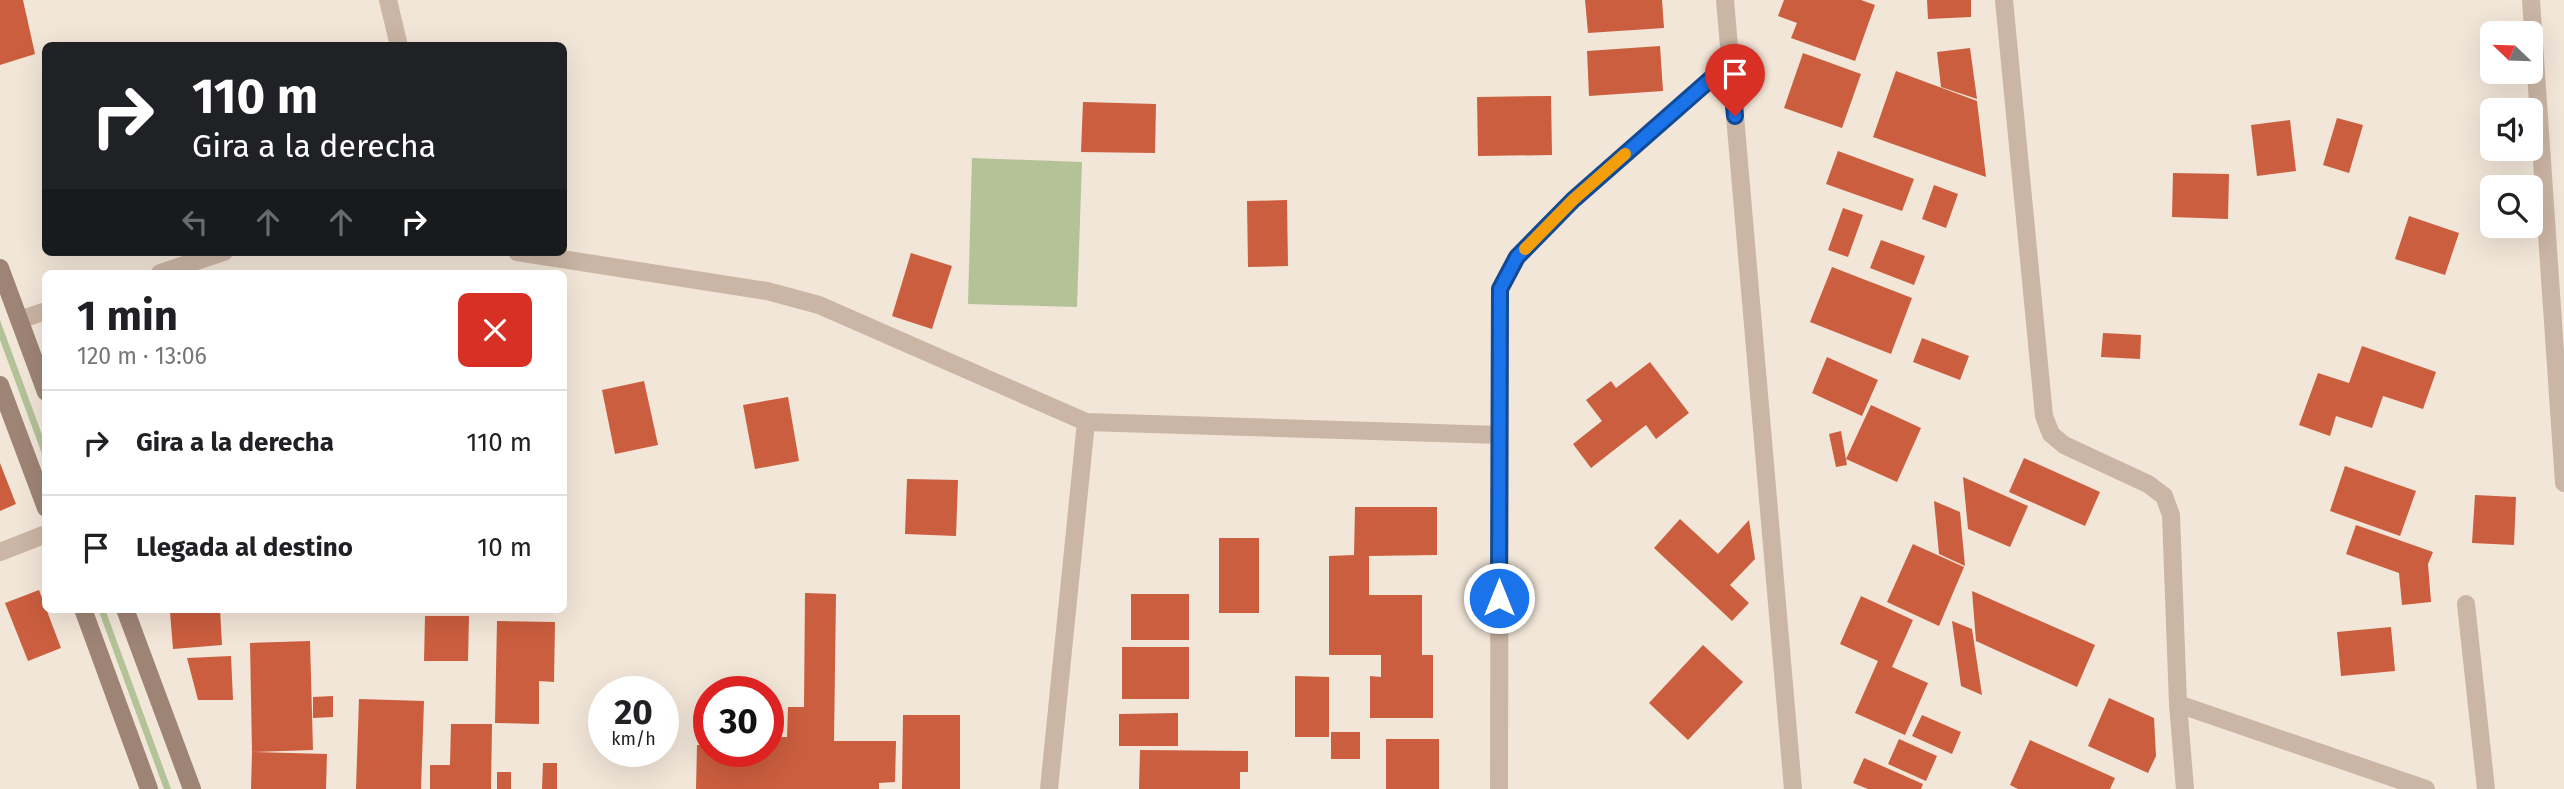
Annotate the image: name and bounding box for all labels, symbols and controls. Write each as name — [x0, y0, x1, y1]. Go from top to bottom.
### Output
north arrow — [2480, 21, 2543, 84]
map controls — [2480, 21, 2543, 238]
pin — [1705, 44, 1765, 116]
icon: arrive — [1716, 55, 1754, 93]
text: 110 m — [192, 67, 318, 126]
icon: right — [77, 70, 168, 161]
button: sound — [2480, 98, 2543, 161]
text: Gira a la derecha — [192, 127, 436, 165]
button: search — [2480, 175, 2543, 238]
icon: left — [176, 203, 214, 241]
icon: ahead — [249, 203, 287, 241]
icon: ahead — [322, 203, 360, 241]
icon: right — [395, 203, 433, 241]
text: 1 min — [77, 291, 178, 341]
button: close — [458, 293, 532, 367]
text: 120 m · 13:06 — [77, 342, 207, 370]
icon: right — [77, 424, 115, 462]
text: Gira a la derecha — [136, 427, 334, 458]
text: 110 m — [466, 427, 532, 458]
icon: arrive — [77, 529, 115, 567]
text: Llegada al destino — [136, 532, 353, 563]
text: 10 m — [477, 532, 532, 563]
position arrow — [1462, 561, 1536, 635]
speed limit sign: 30 — [693, 676, 784, 767]
text: 20 — [614, 691, 653, 733]
text: km/h — [611, 728, 656, 750]

